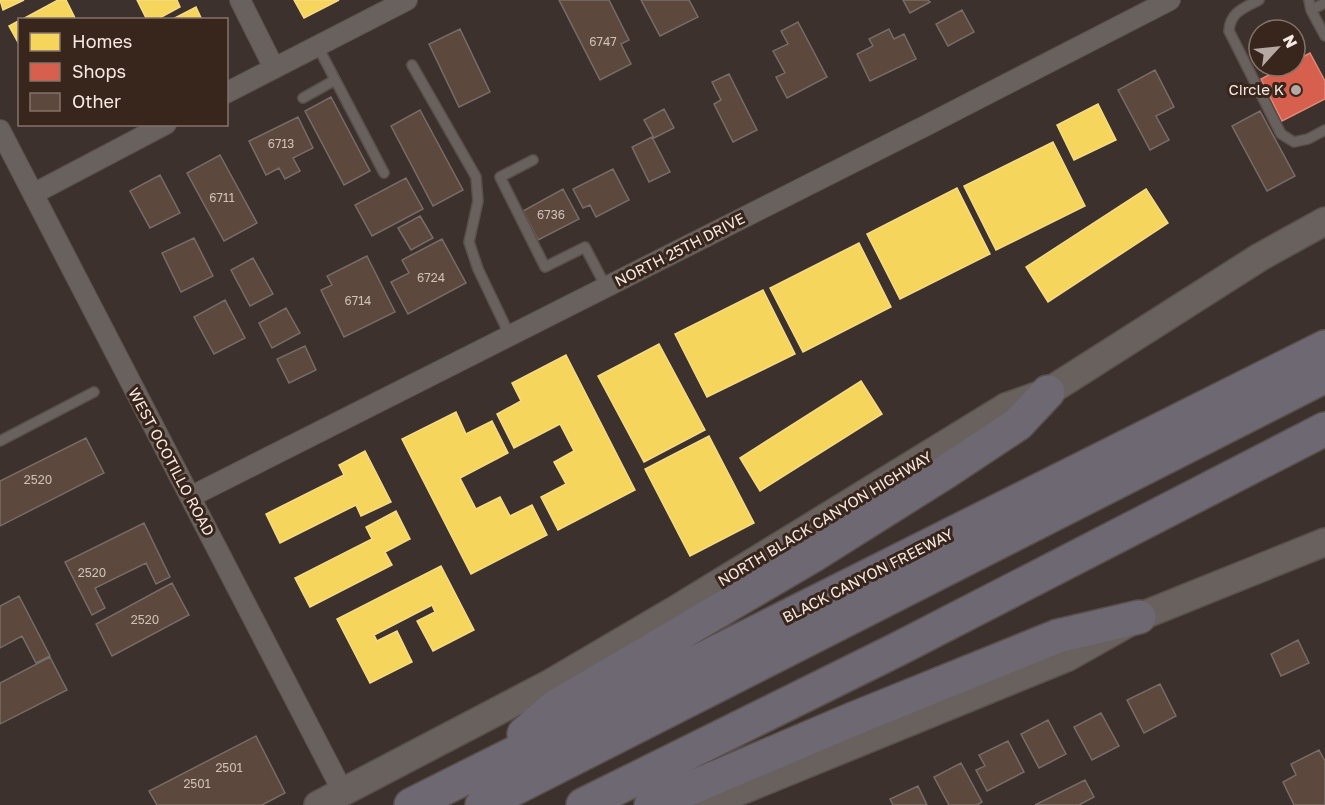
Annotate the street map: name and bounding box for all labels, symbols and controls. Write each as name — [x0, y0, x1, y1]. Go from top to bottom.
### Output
legend — [18, 18, 228, 126]
north arrow — [1247, 18, 1307, 78]
text: Homes — [72, 30, 132, 52]
text: N — [1279, 31, 1302, 51]
house number: 6747 — [589, 34, 617, 49]
text: Shops — [72, 60, 126, 82]
place label: Circle K — [1228, 80, 1284, 98]
marker: Circle K — [1289, 83, 1303, 97]
text: Other — [72, 90, 121, 112]
house number: 6713 — [268, 136, 294, 151]
house number: 6711 — [209, 190, 235, 205]
house number: 6736 — [537, 207, 565, 222]
street label: NORTH 25TH DRIVE — [612, 209, 748, 290]
house number: 6724 — [417, 270, 445, 285]
house number: 6714 — [345, 293, 371, 308]
street label: WEST OCOTILLO ROAD — [125, 384, 219, 539]
street label: NORTH BLACK CANYON HIGHWAY — [714, 447, 935, 589]
house number: 2520 — [24, 472, 52, 487]
street label: BLACK CANYON FREEWAY — [779, 524, 956, 626]
house number: 2520 — [78, 565, 106, 580]
house number: 2520 — [131, 612, 159, 627]
house number: 2501 — [215, 760, 243, 775]
house number: 2501 — [183, 776, 211, 791]

